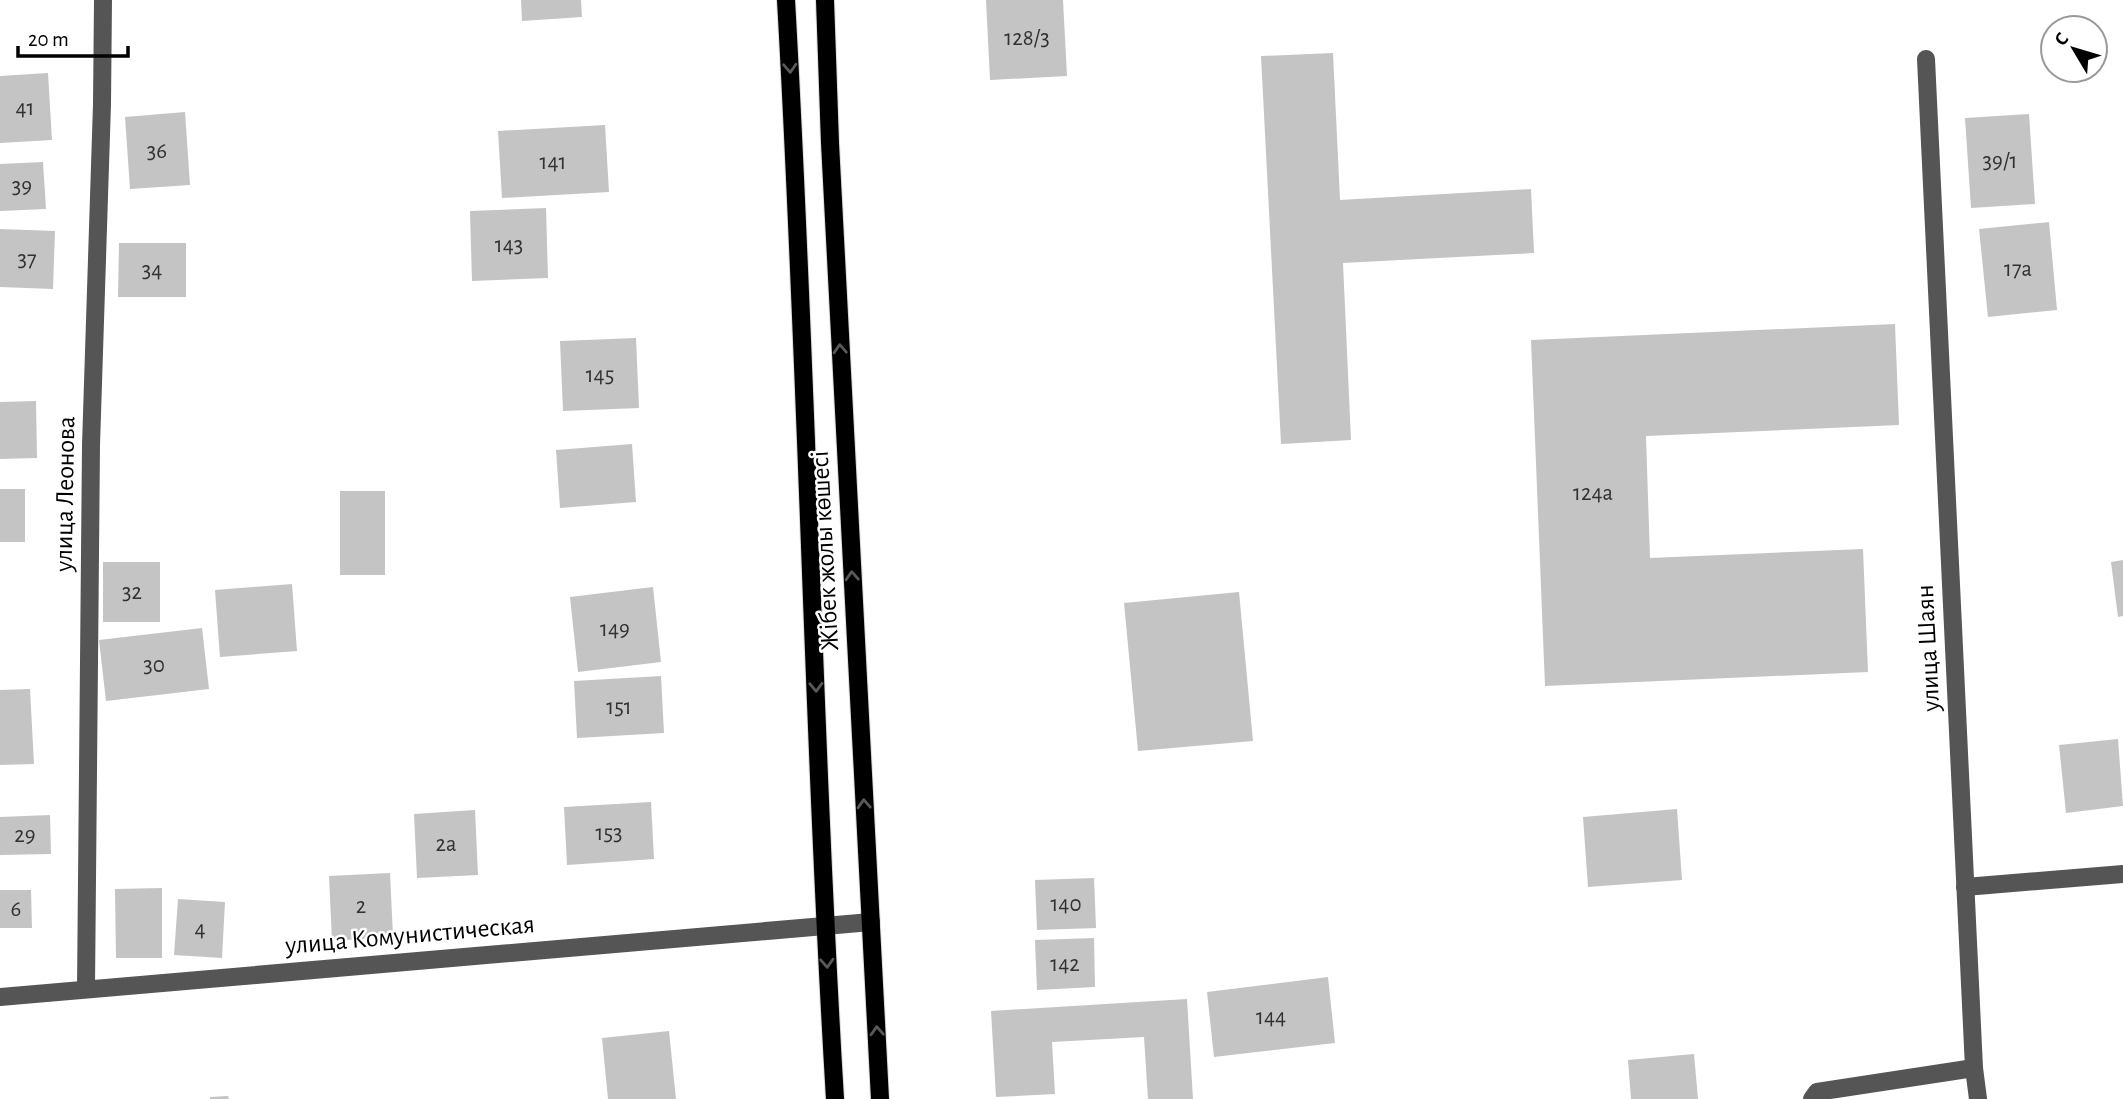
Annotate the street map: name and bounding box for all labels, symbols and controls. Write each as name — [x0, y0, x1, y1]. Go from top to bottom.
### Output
scale bar — [18, 14, 128, 58]
north arrow — [2039, 14, 2109, 84]
house number: 128/3 — [1004, 27, 1050, 50]
text: 20 m — [28, 29, 69, 50]
text: С — [2051, 29, 2073, 49]
one-way arrow — [782, 63, 797, 74]
house number: 41 — [16, 97, 34, 120]
house number: 36 — [147, 140, 167, 163]
house number: 39/1 — [1983, 150, 2017, 173]
house number: 141 — [540, 151, 566, 174]
house number: 39 — [12, 175, 32, 198]
house number: 143 — [495, 234, 523, 257]
house number: 37 — [17, 248, 37, 271]
house number: 17а — [2004, 258, 2032, 281]
house number: 34 — [142, 259, 162, 282]
one-way arrow — [833, 344, 848, 355]
house number: 145 — [586, 364, 614, 387]
street label: улица Леонова — [51, 416, 79, 573]
street label: Жібек жолы көшесі — [807, 450, 843, 652]
house number: 124а — [1573, 482, 1613, 505]
one-way arrow — [845, 571, 860, 582]
house number: 32 — [122, 581, 142, 604]
street label: улица Шаян — [1912, 584, 1944, 713]
house number: 149 — [600, 618, 630, 641]
house number: 30 — [143, 654, 165, 677]
one-way arrow — [808, 682, 823, 693]
house number: 151 — [606, 696, 632, 719]
one-way arrow — [857, 798, 872, 809]
house number: 153 — [595, 822, 623, 845]
house number: 29 — [14, 824, 36, 847]
house number: 2а — [436, 833, 456, 856]
house number: 140 — [1050, 893, 1082, 916]
house number: 2 — [356, 895, 366, 918]
house number: 6 — [11, 898, 21, 921]
street label: улица Комунистическая — [283, 911, 536, 959]
house number: 4 — [194, 918, 206, 941]
house number: 142 — [1050, 953, 1080, 976]
one-way arrow — [819, 958, 834, 969]
house number: 144 — [1256, 1006, 1286, 1029]
one-way arrow — [869, 1025, 884, 1036]

